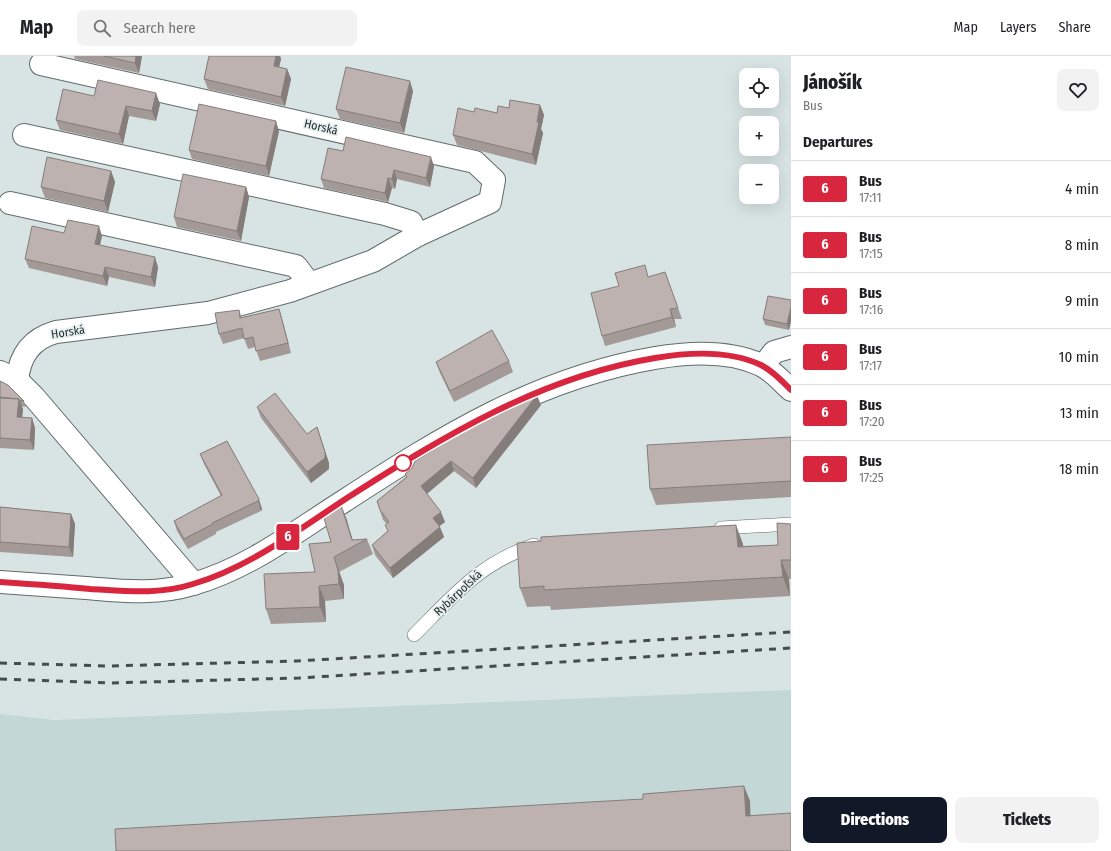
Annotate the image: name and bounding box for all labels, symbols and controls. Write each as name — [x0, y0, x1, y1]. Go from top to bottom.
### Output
search box — [77, 10, 357, 46]
text: Map — [20, 16, 53, 39]
icon: search — [91, 17, 113, 39]
text: Search here — [123, 19, 196, 37]
text: Map — [954, 19, 978, 36]
text: Layers — [1000, 19, 1036, 36]
text: Share — [1058, 19, 1091, 36]
map controls — [739, 68, 779, 204]
button: locate — [739, 68, 779, 108]
button: heart — [1057, 69, 1099, 111]
text: Jánošík — [803, 71, 862, 94]
text: Bus — [803, 98, 822, 113]
street label: Horská — [303, 116, 339, 138]
button: + — [739, 116, 779, 156]
text: Departures — [803, 133, 873, 151]
button: − — [739, 164, 779, 204]
text: Bus — [859, 172, 882, 190]
text: 6 — [821, 180, 829, 197]
text: 4 min — [1065, 180, 1099, 198]
text: 17:11 — [859, 190, 882, 205]
text: Bus — [859, 228, 882, 246]
text: 6 — [821, 236, 829, 253]
text: 8 min — [1065, 236, 1099, 254]
text: 17:15 — [859, 246, 883, 261]
text: Bus — [859, 284, 882, 302]
text: 6 — [821, 292, 829, 309]
text: 9 min — [1065, 292, 1099, 310]
text: 17:16 — [859, 302, 883, 317]
street label: Horská — [50, 322, 86, 342]
text: Bus — [859, 340, 882, 358]
text: 6 — [821, 348, 829, 365]
text: 10 min — [1059, 348, 1099, 366]
text: 17:17 — [859, 358, 882, 373]
text: Bus — [859, 396, 882, 414]
text: 6 — [821, 404, 829, 421]
text: 13 min — [1060, 404, 1099, 422]
text: 17:20 — [859, 414, 885, 429]
text: Bus — [859, 452, 882, 470]
unlabelled marker — [394, 454, 412, 472]
text: 6 — [821, 460, 829, 477]
text: 18 min — [1059, 460, 1099, 478]
text: 17:25 — [859, 470, 884, 485]
line badge: 6 — [275, 524, 301, 550]
text: 6 — [284, 528, 292, 545]
street label: Rybárpoľská — [431, 567, 485, 619]
button: Directions — [803, 797, 947, 843]
button: Tickets — [955, 797, 1099, 843]

